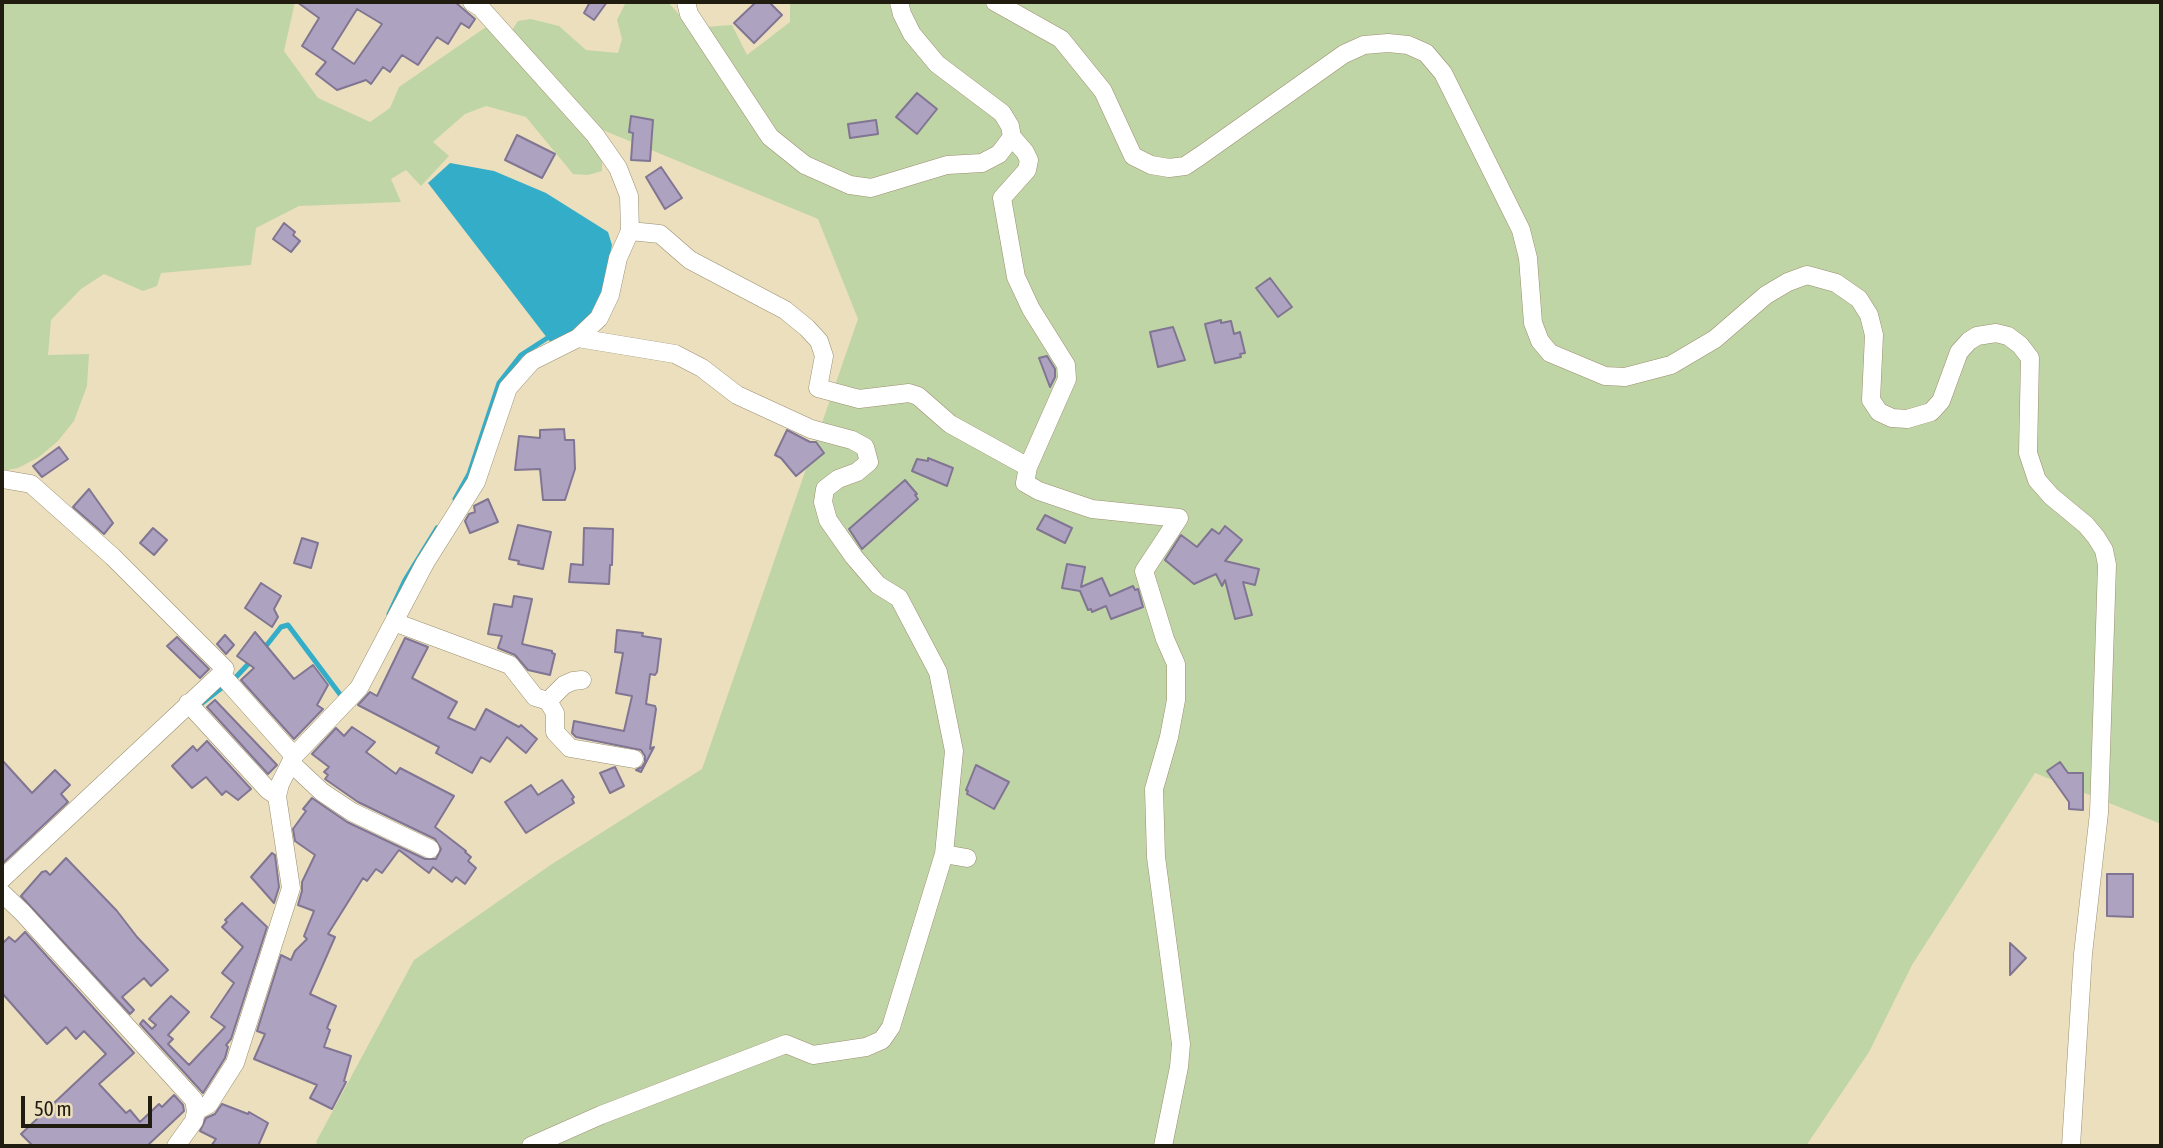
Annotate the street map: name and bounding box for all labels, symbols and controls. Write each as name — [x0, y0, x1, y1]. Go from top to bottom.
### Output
scale bar — [24, 1082, 156, 1126]
text: 50 m — [34, 1096, 72, 1120]

